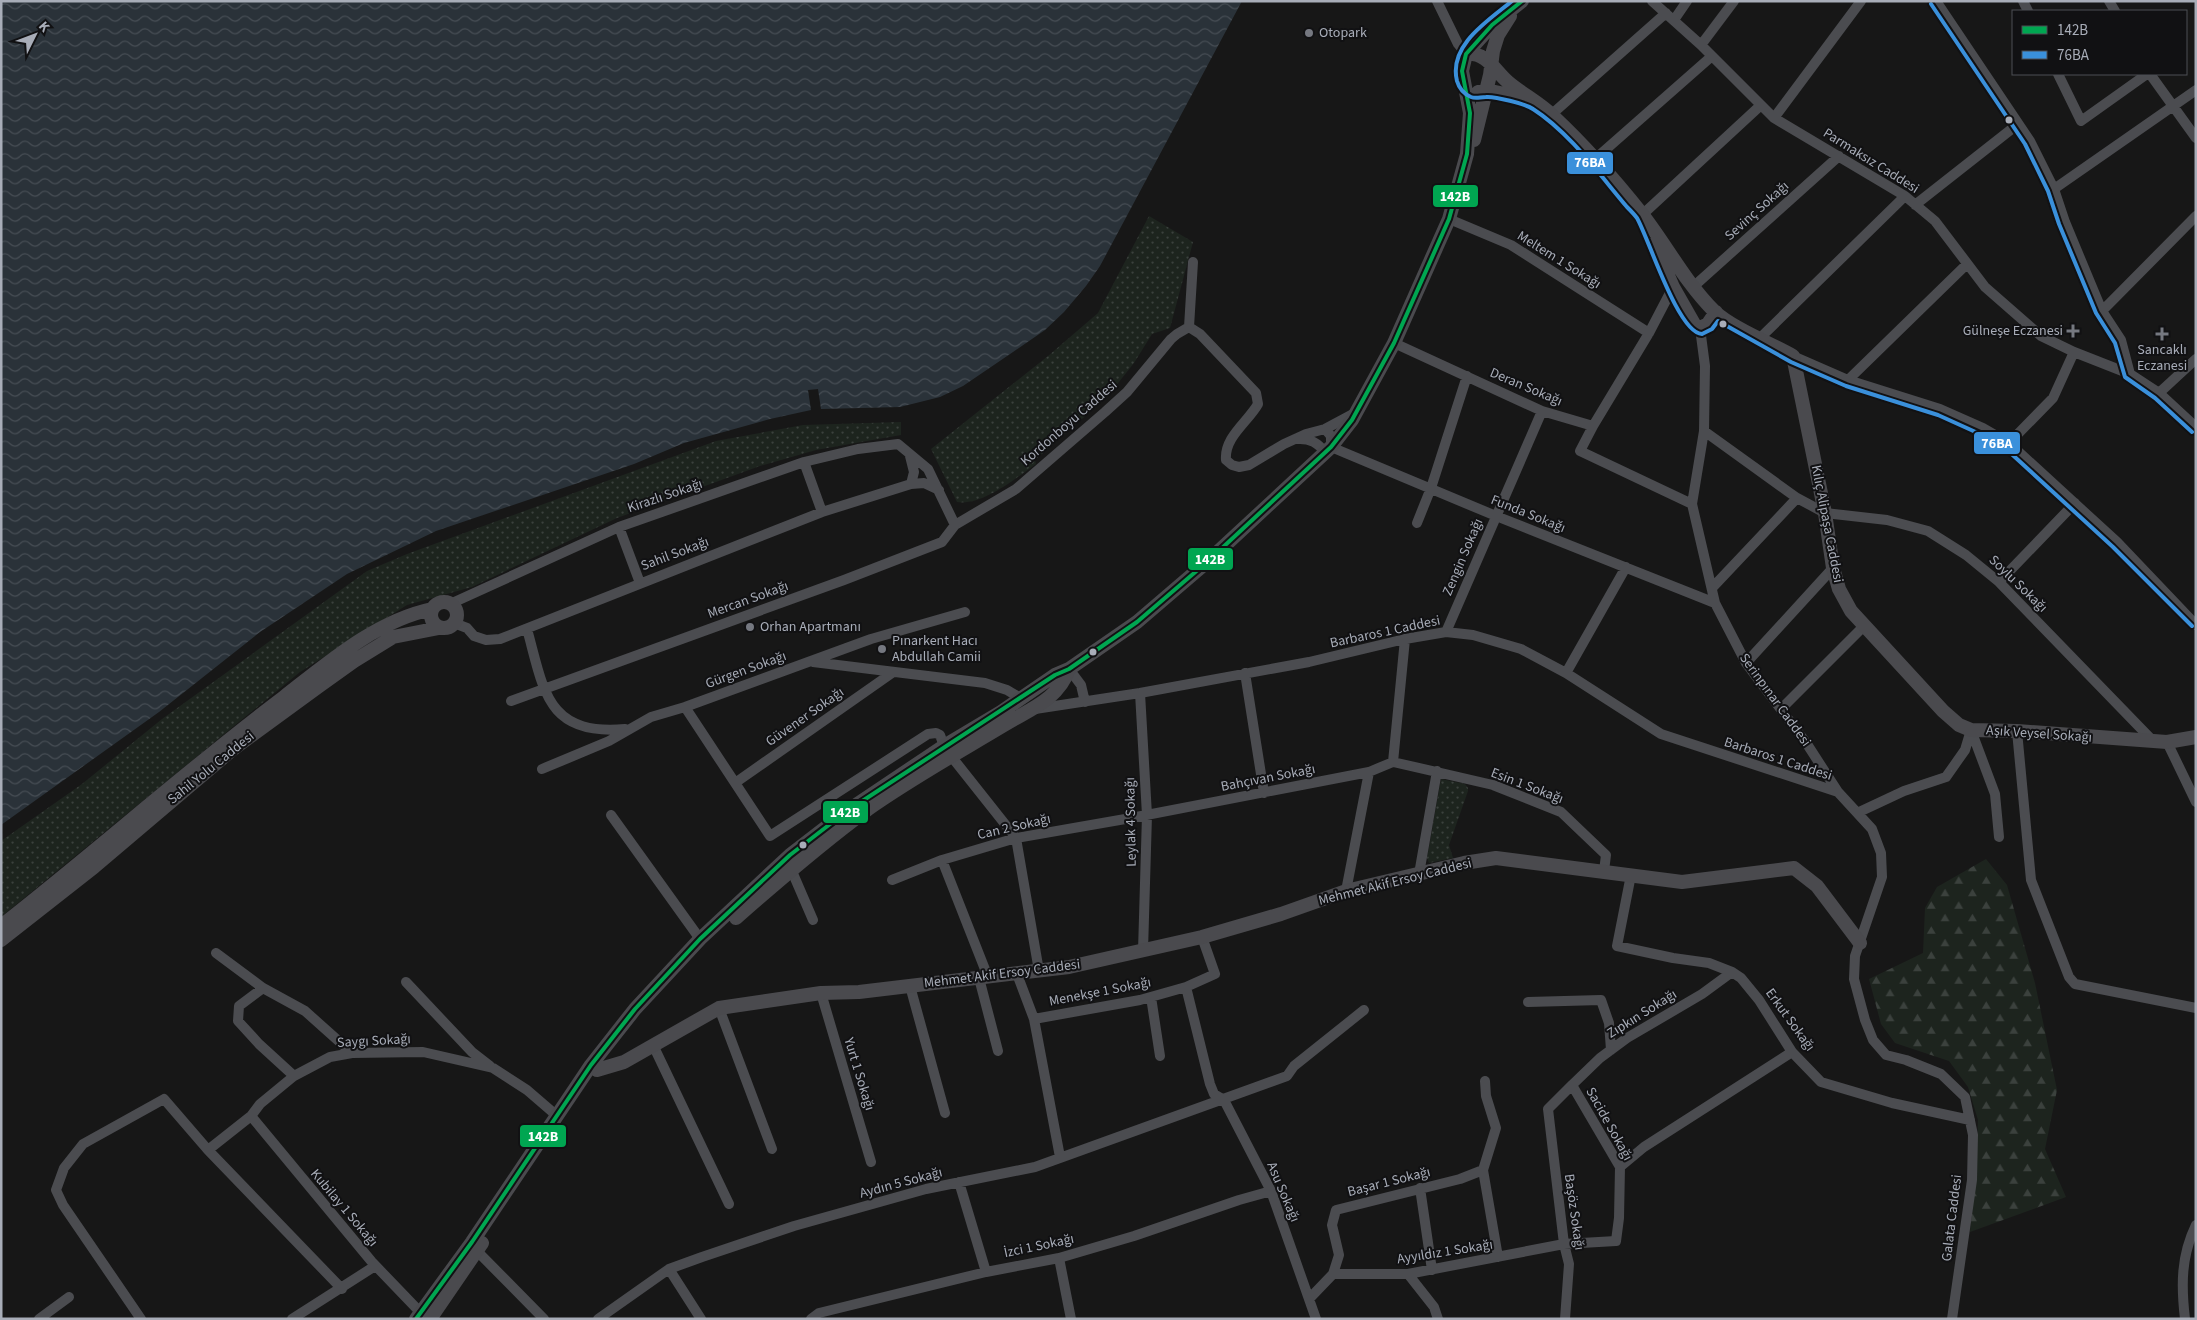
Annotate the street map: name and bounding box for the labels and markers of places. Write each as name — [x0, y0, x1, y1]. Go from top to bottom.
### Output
place label: Otopark — [1319, 23, 1367, 43]
marker: Otopark — [1303, 27, 1315, 39]
unlabelled marker — [2004, 115, 2014, 125]
unlabelled marker — [1718, 319, 1728, 329]
place label: Gülneşe Eczanesi — [1963, 321, 2063, 341]
marker: Gülneşe Eczanesi — [2067, 325, 2079, 337]
marker: Sancaklı Eczanesi — [2156, 328, 2168, 340]
place label: Sancaklı Eczanesi — [2137, 340, 2187, 376]
place label: Orhan Apartmanı — [760, 617, 861, 637]
marker: Orhan Apartmanı — [744, 621, 756, 633]
place label: Pınarkent Hacı Abdullah Camii — [892, 631, 981, 667]
marker: Pınarkent Hacı Abdullah Camii — [876, 643, 888, 655]
unlabelled marker — [1088, 647, 1098, 657]
unlabelled marker — [798, 840, 808, 850]

